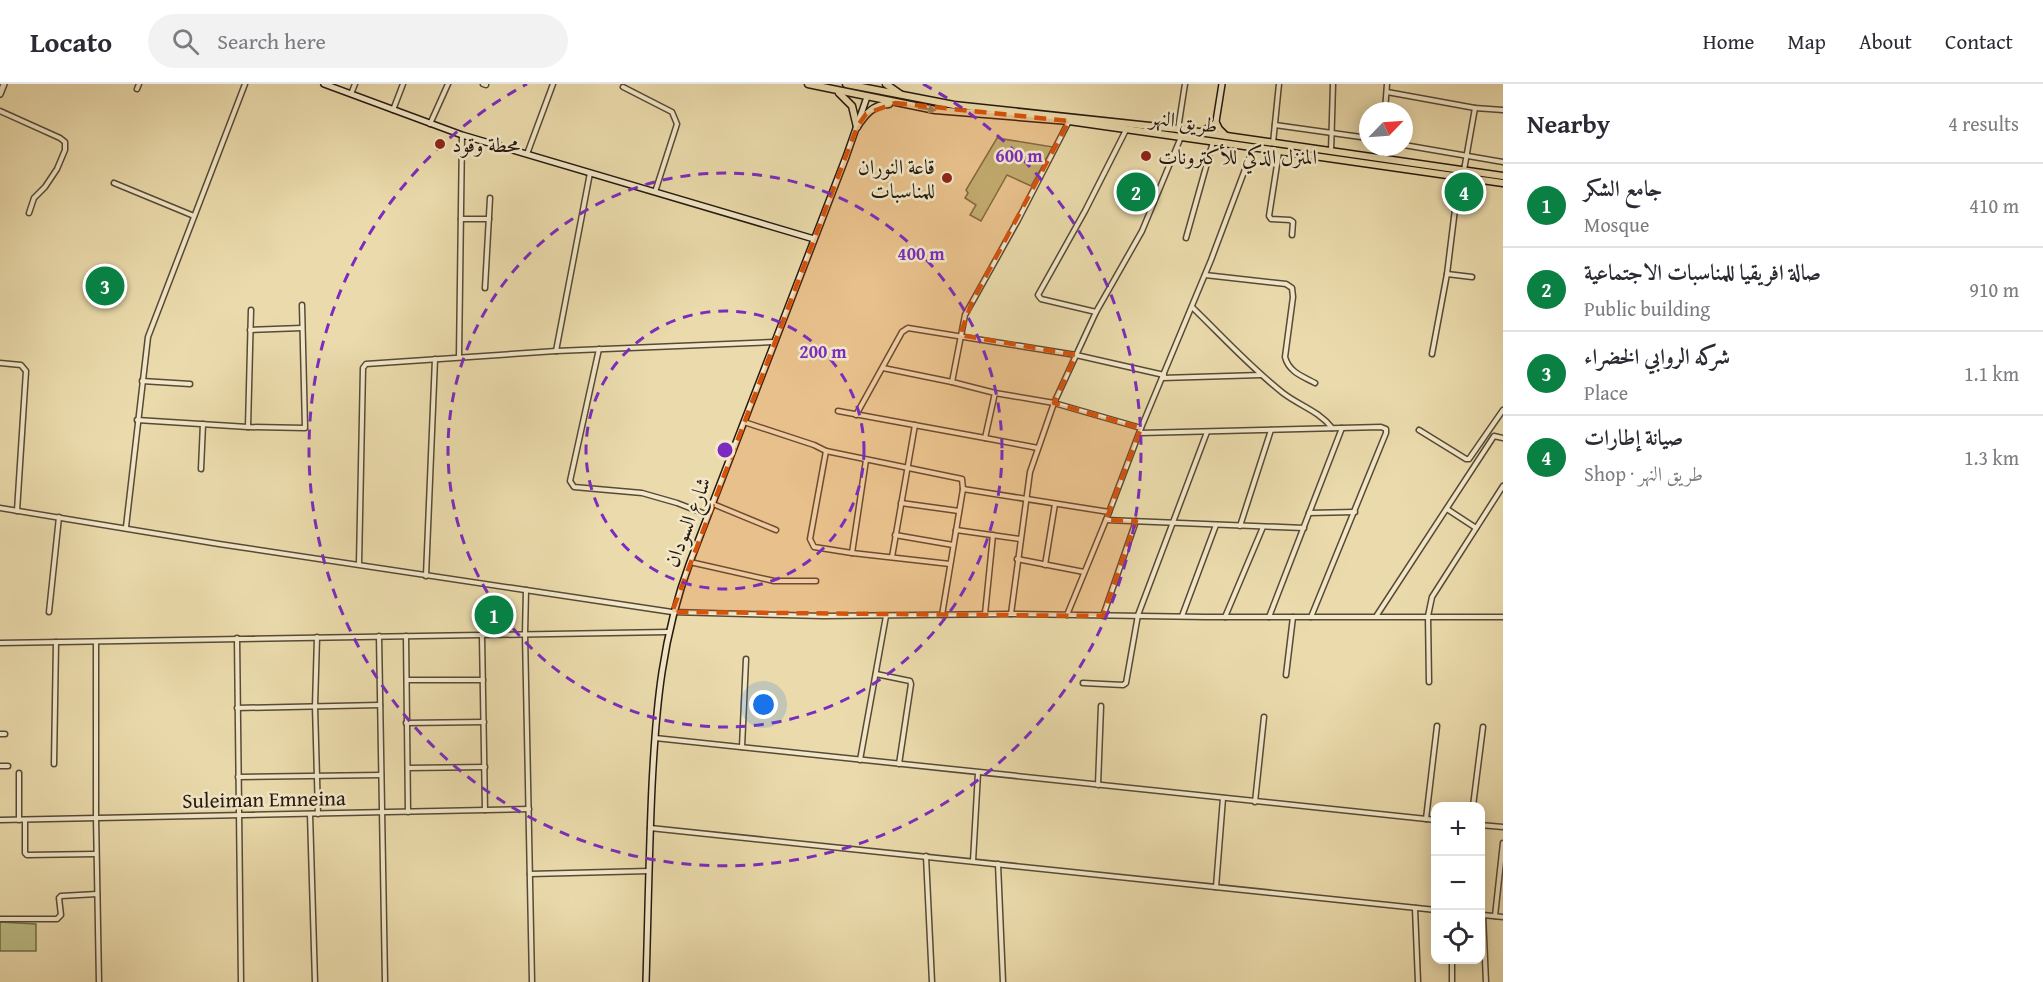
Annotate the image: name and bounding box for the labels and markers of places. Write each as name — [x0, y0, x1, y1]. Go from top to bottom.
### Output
place label: محطة وقود — [452, 129, 520, 160]
marker: محطة وقود — [433, 137, 447, 151]
place label: المنزل الذكي للأكترونات — [1158, 141, 1317, 174]
marker: المنزل الذكي للأكترونات — [1139, 149, 1153, 163]
place label: قاعة النوران للمناسبات — [858, 151, 935, 206]
pin: 2 — [1116, 170, 1156, 214]
pin: 4 — [1444, 170, 1484, 214]
marker: قاعة النوران للمناسبات — [940, 171, 954, 185]
pin: 3 — [86, 264, 124, 308]
centre of rings — [715, 440, 735, 460]
pin: 1 — [474, 592, 514, 638]

